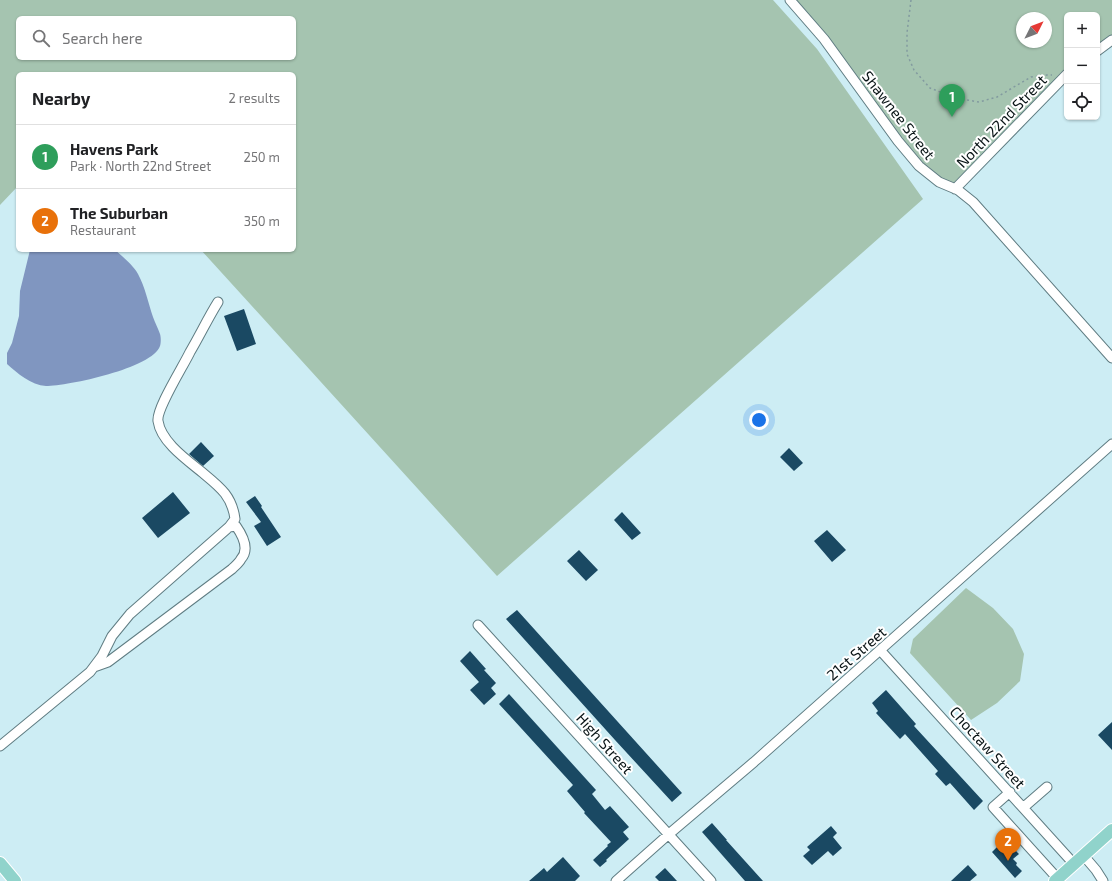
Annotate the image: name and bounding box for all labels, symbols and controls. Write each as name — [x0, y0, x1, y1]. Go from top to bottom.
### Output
north arrow — [1016, 12, 1052, 48]
map controls — [1064, 12, 1100, 120]
button: + — [1064, 12, 1100, 48]
search box — [16, 16, 296, 60]
icon: search — [30, 27, 52, 49]
text: Search here — [62, 29, 143, 47]
button: − — [1064, 48, 1100, 84]
street label: Shawnee Street — [859, 67, 939, 163]
street label: North 22nd Street — [952, 71, 1050, 171]
pin: 1 — [939, 84, 965, 117]
button: locate — [1064, 84, 1100, 120]
text: Nearby — [32, 88, 90, 108]
text: 2 results — [228, 90, 280, 106]
text: Havens Park — [70, 140, 158, 158]
text: 1 — [42, 149, 48, 165]
text: 250 m — [244, 149, 280, 165]
text: Park · North 22nd Street — [70, 158, 211, 174]
text: The Suburban — [70, 204, 168, 222]
text: 2 — [41, 213, 49, 229]
text: 350 m — [244, 213, 280, 229]
text: Restaurant — [70, 222, 136, 238]
your location — [749, 410, 769, 430]
street label: 21st Street — [823, 622, 890, 684]
street label: Choctaw Street — [946, 702, 1030, 792]
street label: High Street — [573, 709, 637, 777]
pin: 2 — [995, 828, 1021, 861]

